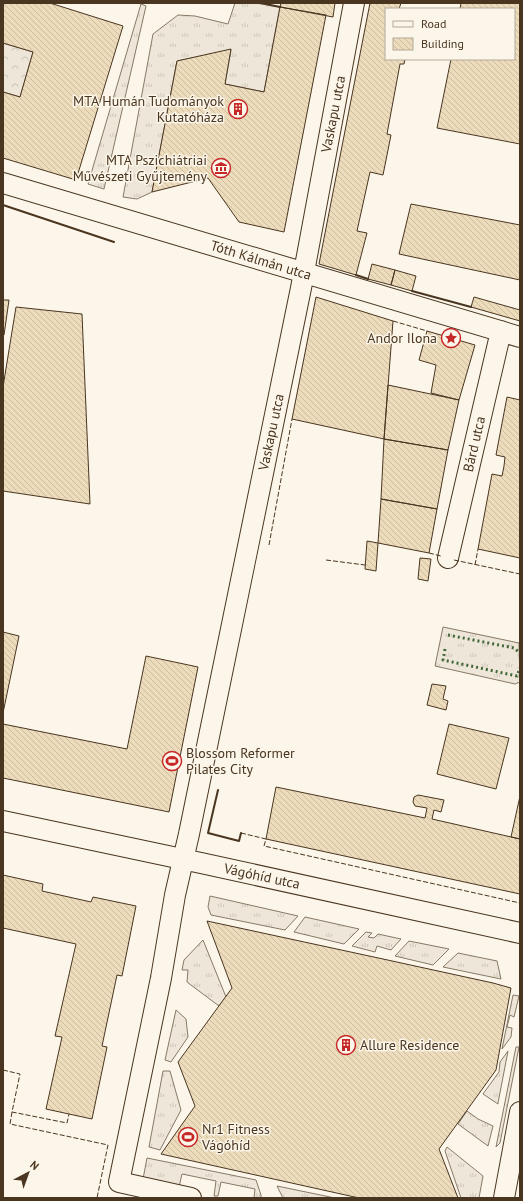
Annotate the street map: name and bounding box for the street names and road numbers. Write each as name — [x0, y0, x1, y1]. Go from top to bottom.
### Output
street label: Vaskapu utca — [317, 74, 349, 155]
street label: Tóth Kálmán utca — [208, 236, 314, 284]
street label: Vaskapu utca — [254, 392, 288, 473]
street label: Bárd utca — [459, 414, 489, 474]
street label: Vágóhíd utca — [221, 859, 302, 893]

